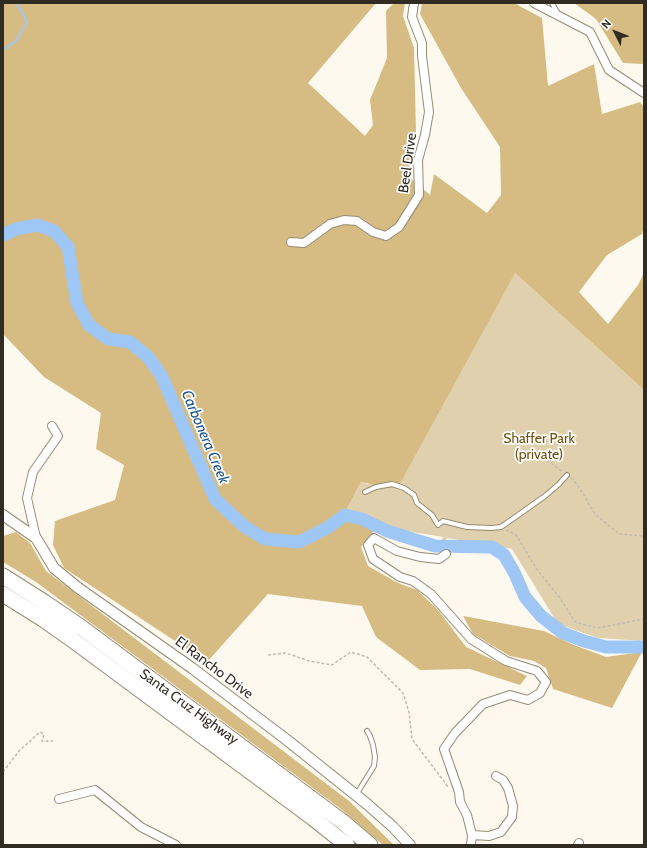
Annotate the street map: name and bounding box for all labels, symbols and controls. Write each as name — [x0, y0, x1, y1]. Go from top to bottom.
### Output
north arrow — [595, 12, 635, 52]
text: N — [598, 16, 614, 32]
street label: Beel Drive — [395, 132, 421, 194]
water label: Carbonera Creek — [177, 387, 233, 487]
park label: Shaffer Park (private) — [503, 431, 575, 464]
street label: El Rancho Drive — [172, 633, 256, 703]
street label: Santa Cruz Highway — [136, 666, 242, 748]

